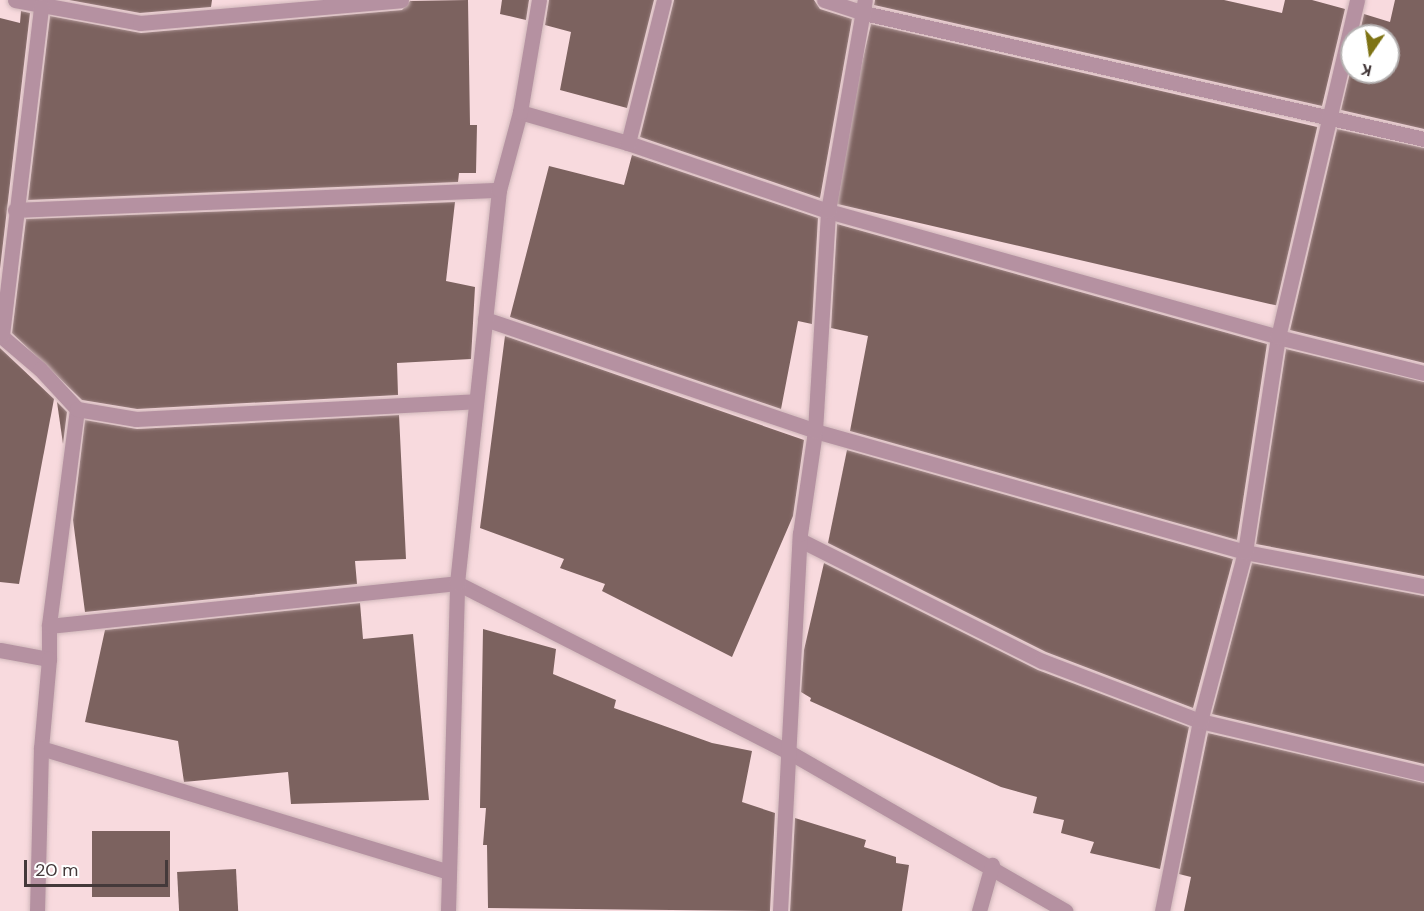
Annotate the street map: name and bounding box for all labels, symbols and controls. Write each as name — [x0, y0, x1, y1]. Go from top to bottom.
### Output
north arrow — [1340, 24, 1400, 84]
text: K — [1359, 59, 1374, 81]
scale bar — [27, 848, 171, 886]
text: 20 m — [35, 858, 78, 882]

